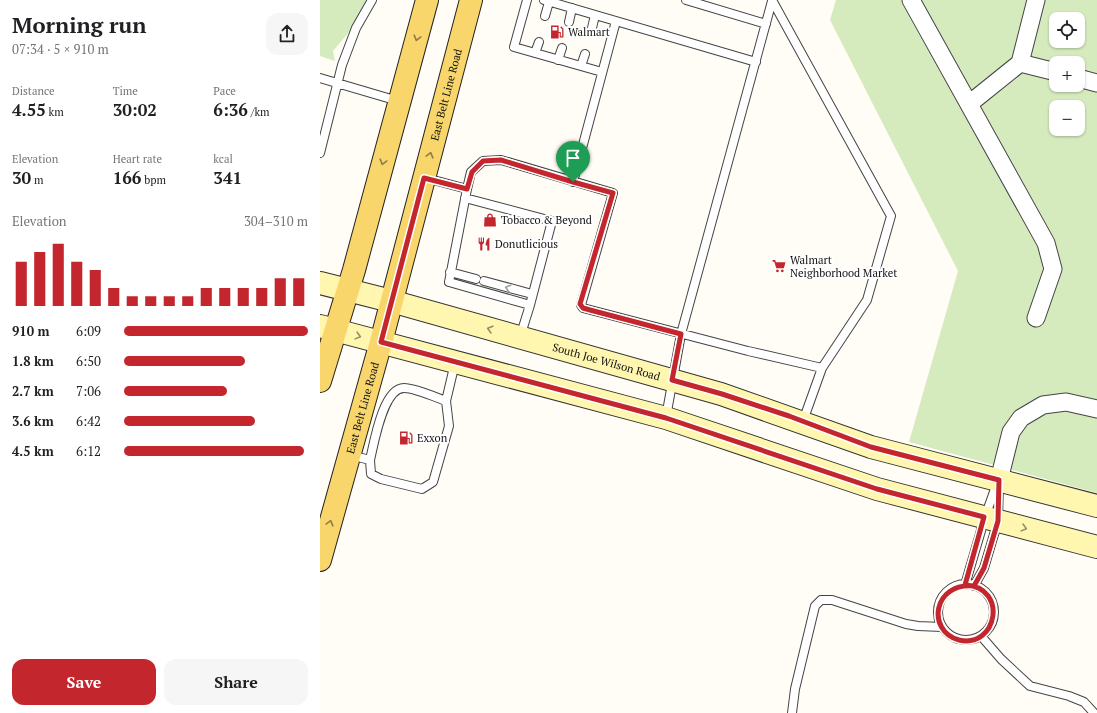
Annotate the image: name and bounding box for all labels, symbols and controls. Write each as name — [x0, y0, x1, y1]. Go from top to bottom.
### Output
text: Morning run — [12, 10, 146, 39]
map controls — [1049, 12, 1085, 136]
button: locate — [1049, 12, 1085, 48]
button: share — [266, 13, 308, 55]
fuel station icon: Walmart — [549, 24, 565, 40]
place label: Walmart — [568, 25, 610, 39]
one-way arrow — [413, 34, 422, 41]
text: 07:34 · 5 × 910 m — [12, 40, 109, 58]
street label: East Belt Line Road — [427, 47, 465, 142]
button: + — [1049, 56, 1085, 92]
text: Distance — [12, 84, 55, 98]
text: Time — [113, 84, 138, 98]
text: Pace — [213, 84, 236, 98]
text: 4.55 — [12, 98, 46, 121]
text: 30:02 — [113, 98, 157, 121]
text: 6:36 — [213, 98, 248, 121]
button: − — [1049, 100, 1085, 136]
text: km — [46, 105, 64, 119]
text: /km — [248, 105, 270, 119]
pin — [556, 141, 590, 182]
icon: arrive — [562, 147, 584, 169]
text: Elevation — [12, 152, 58, 166]
text: Heart rate — [113, 152, 162, 166]
text: kcal — [213, 152, 233, 166]
one-way arrow — [425, 152, 434, 159]
one-way arrow — [380, 159, 388, 165]
text: 30 — [12, 166, 31, 189]
text: 166 — [113, 166, 141, 189]
text: 341 — [213, 166, 242, 189]
text: m — [31, 173, 43, 187]
text: bpm — [141, 173, 166, 187]
text: Elevation — [12, 212, 67, 230]
text: 304–310 m — [244, 212, 308, 230]
shop icon: Tobacco & Beyond — [482, 212, 498, 228]
place label: Tobacco & Beyond — [501, 213, 592, 227]
restaurant icon: Donutlicious — [476, 236, 492, 252]
place label: Donutlicious — [495, 237, 558, 251]
place label: Walmart Neighborhood Market — [790, 253, 897, 280]
supermarket icon: Walmart Neighborhood Market — [771, 258, 787, 274]
one-way arrow — [505, 284, 512, 293]
text: 910 m — [12, 322, 50, 340]
text: 6:09 — [76, 322, 101, 340]
one-way arrow — [487, 325, 494, 334]
one-way arrow — [354, 331, 361, 339]
street label: South Joe Wilson Road — [551, 340, 662, 384]
text: 1.8 km — [12, 352, 54, 370]
text: 6:50 — [76, 352, 101, 370]
street label: East Belt Line Road — [343, 360, 382, 455]
text: 2.7 km — [12, 382, 54, 400]
text: 7:06 — [76, 382, 101, 400]
text: 3.6 km — [12, 412, 54, 430]
text: 6:42 — [76, 412, 101, 430]
fuel station icon: Exxon — [398, 430, 414, 446]
place label: Exxon — [417, 431, 448, 445]
text: 4.5 km — [12, 442, 54, 460]
text: 6:12 — [76, 442, 101, 460]
one-way arrow — [325, 519, 334, 526]
one-way arrow — [1020, 523, 1027, 532]
button: Save — [12, 659, 156, 705]
button: Share — [164, 659, 308, 705]

